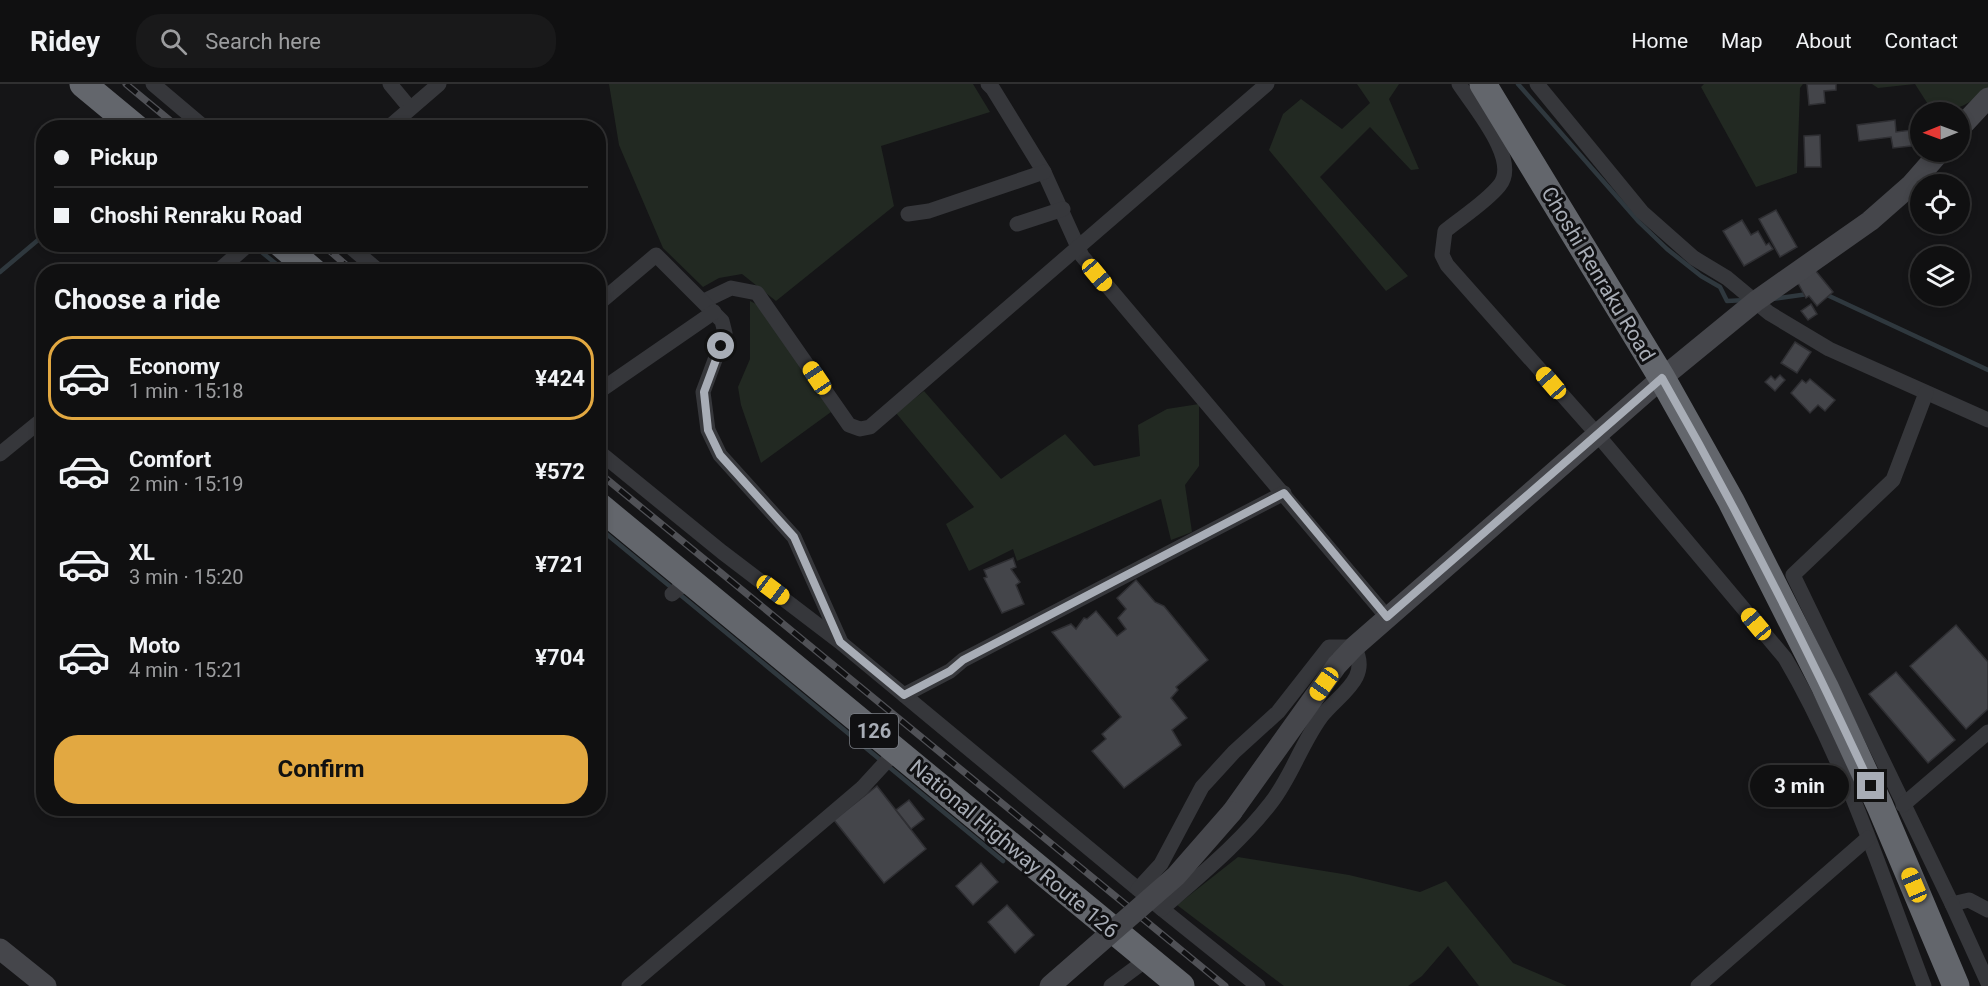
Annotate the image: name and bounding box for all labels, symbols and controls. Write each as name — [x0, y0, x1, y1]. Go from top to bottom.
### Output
search box — [136, 14, 556, 68]
text: Ridey — [30, 25, 100, 58]
icon: search — [157, 25, 190, 58]
text: Search here — [205, 29, 321, 54]
text: Home — [1632, 29, 1688, 53]
text: Map — [1721, 29, 1763, 53]
text: About — [1796, 29, 1852, 53]
text: Contact — [1885, 29, 1958, 53]
north arrow — [1910, 102, 1970, 162]
map controls — [1910, 102, 1970, 306]
text: Pickup — [90, 145, 158, 170]
button: locate — [1910, 174, 1970, 234]
street label: Choshi Renraku Road — [1536, 182, 1660, 366]
text: Choshi Renraku Road — [90, 203, 302, 228]
button: layers — [1910, 246, 1970, 306]
car — [1079, 255, 1115, 295]
text: Choose a ride — [54, 284, 220, 316]
route start — [707, 332, 734, 359]
icon: car — [57, 351, 111, 405]
text: Economy — [129, 354, 220, 379]
car — [799, 358, 835, 398]
car — [1532, 364, 1570, 402]
text: ¥424 — [535, 366, 585, 391]
text: 1 min · 15:18 — [129, 379, 244, 403]
icon: car — [57, 444, 111, 498]
text: Comfort — [129, 447, 211, 472]
text: ¥572 — [535, 459, 585, 484]
text: 2 min · 15:19 — [129, 472, 244, 496]
icon: car — [57, 537, 111, 591]
text: XL — [129, 540, 155, 565]
text: ¥721 — [535, 552, 585, 577]
text: 3 min · 15:20 — [129, 565, 244, 589]
car — [753, 572, 793, 608]
car — [1738, 604, 1774, 644]
icon: car — [57, 630, 111, 684]
text: Moto — [129, 633, 180, 658]
text: ¥704 — [535, 645, 585, 670]
text: 4 min · 15:21 — [129, 658, 244, 682]
car — [1306, 664, 1342, 704]
road number: 126 — [850, 714, 898, 748]
button: Confirm — [54, 735, 588, 804]
street label: National Highway Route 126 — [905, 755, 1123, 943]
callout: 3 min — [1751, 765, 1850, 807]
route end — [1857, 772, 1884, 799]
text: 3 min — [1774, 774, 1825, 798]
car — [1899, 865, 1929, 905]

